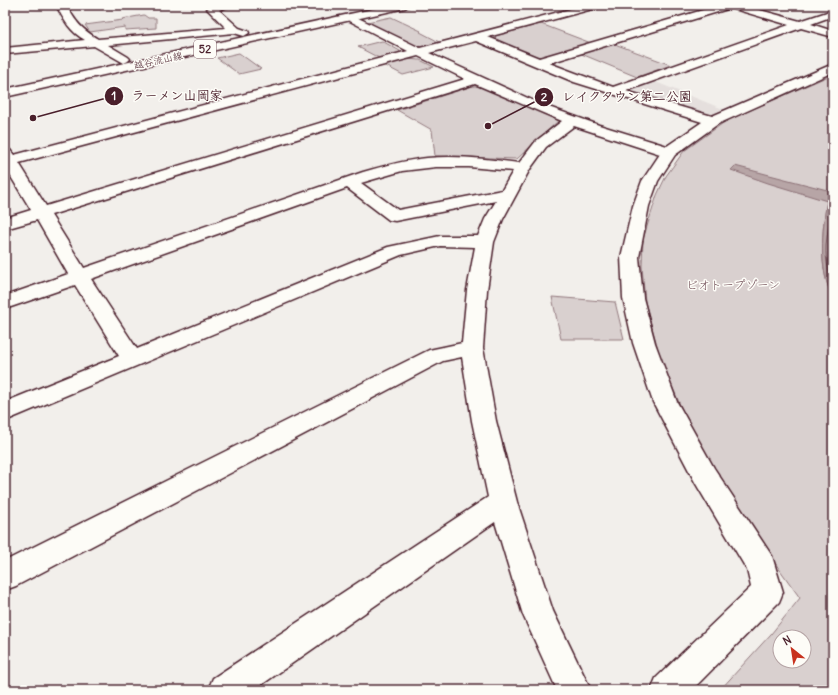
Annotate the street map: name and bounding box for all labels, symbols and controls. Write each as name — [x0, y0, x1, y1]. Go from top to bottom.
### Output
road number: 52 — [194, 40, 216, 58]
street label: 越谷流山線 — [132, 49, 184, 72]
callout: ラーメン山岡家 — [104, 83, 231, 108]
callout: レイクタウン第二公園 — [534, 84, 700, 109]
text: ラーメン山岡家 — [131, 87, 223, 104]
text: 1 — [112, 88, 116, 103]
text: レイクタウン第二公園 — [562, 88, 692, 105]
text: 2 — [541, 89, 548, 104]
park label: ビオトープゾーン — [686, 277, 780, 292]
north arrow — [772, 629, 812, 669]
text: N — [780, 632, 794, 648]

